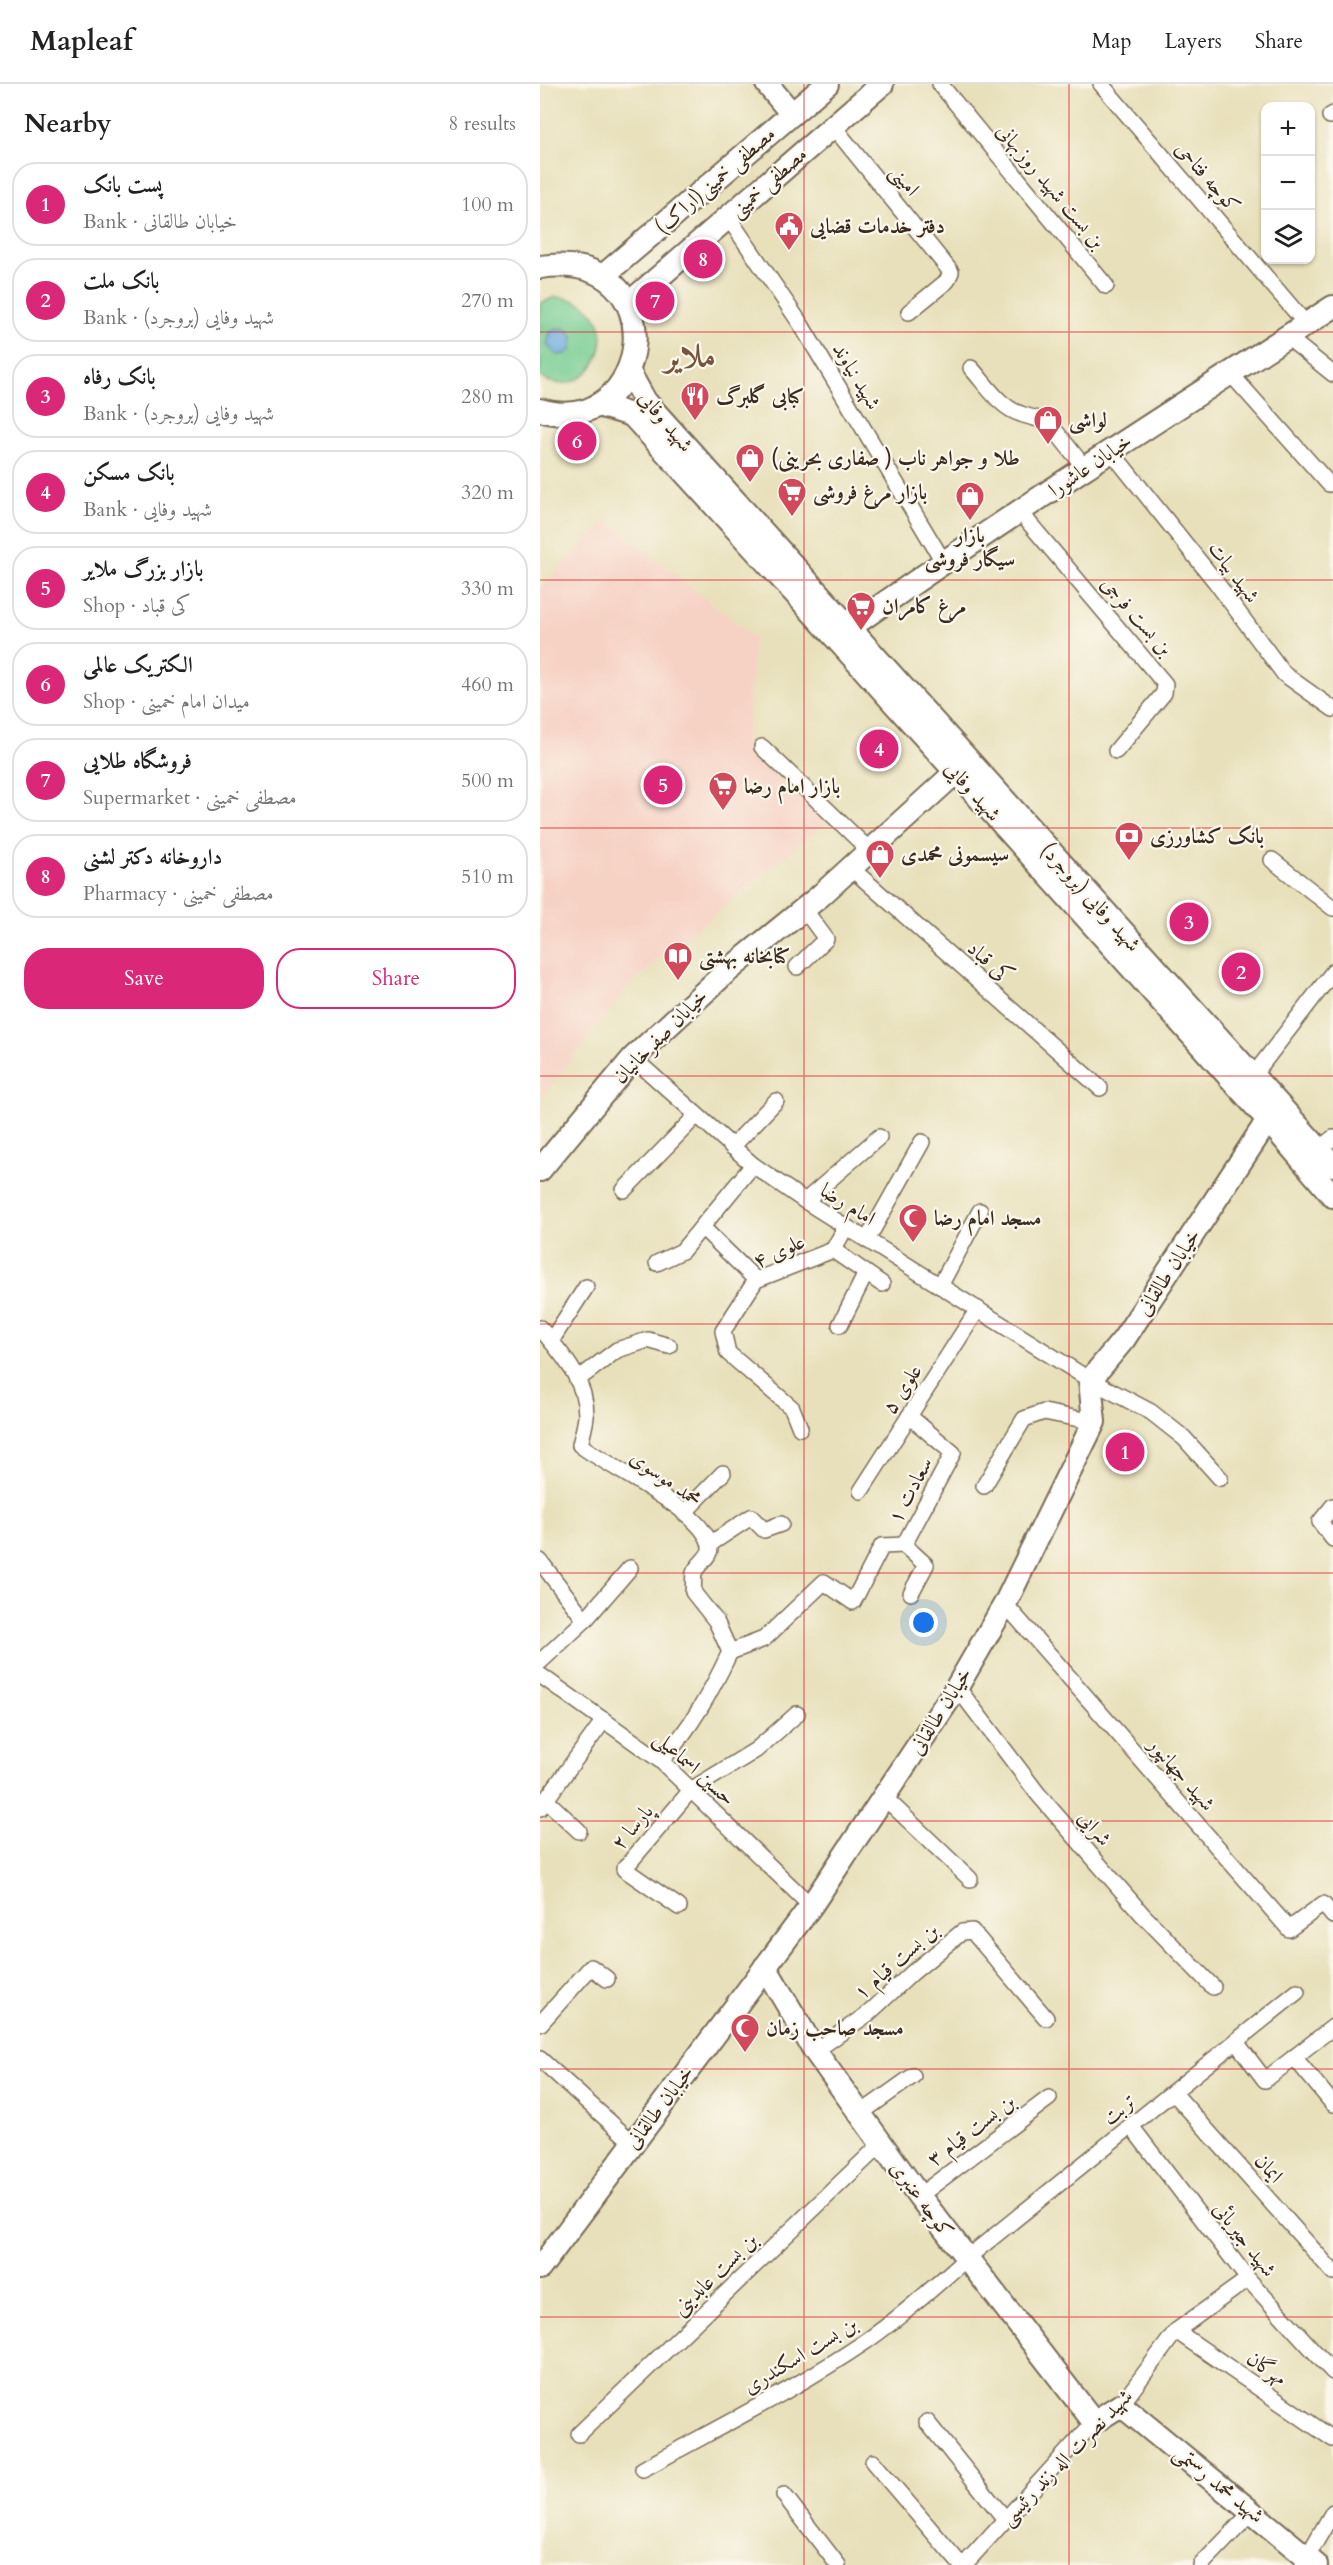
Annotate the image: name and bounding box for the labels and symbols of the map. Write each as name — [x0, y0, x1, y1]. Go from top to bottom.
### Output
street label: بن بست شهید روزبهانی — [989, 117, 1112, 256]
street label: مصطفی خمینی(اراک) — [650, 121, 780, 239]
street label: کوچه فتاحی — [1168, 135, 1247, 219]
street label: مصطفی خمینی — [724, 141, 812, 223]
street label: امینی — [883, 158, 926, 202]
public building icon: دفتر خدمات قضایی — [773, 210, 805, 252]
place label: دفتر خدمات قضایی — [809, 212, 945, 241]
pin: 8 — [684, 236, 722, 282]
pin: 7 — [636, 278, 674, 324]
district label: ملایر — [661, 334, 716, 379]
street label: شهید نیاوند — [825, 337, 888, 415]
restaurant icon: کبابی گلبرگ — [679, 380, 711, 422]
place label: کبابی گلبرگ — [716, 382, 804, 411]
street label: شهید وفایی — [631, 384, 700, 458]
shop icon: لواشی — [1032, 404, 1064, 446]
place label: لواشی — [1069, 406, 1107, 435]
pin: 6 — [558, 418, 597, 464]
street label: خیابان عاشورا — [1043, 427, 1138, 504]
shop icon: طلا و جواهر ناب ( صفاری بحرینی) — [734, 442, 766, 484]
place label: طلا و جواهر ناب ( صفاری بحرینی) — [771, 444, 1020, 473]
supermarket icon: بازار مرغ فروشی — [776, 476, 808, 518]
place label: بازار مرغ فروشی — [813, 478, 927, 509]
shop icon: بازار سیگار فروشی — [954, 480, 986, 522]
place label: بازار سیگار فروشی — [925, 521, 1015, 574]
street label: شهید بیات — [1201, 535, 1266, 609]
street label: بن بست فرجی — [1094, 570, 1179, 662]
supermarket icon: مرغ کامران — [845, 590, 877, 632]
place label: مرغ کامران — [882, 592, 966, 623]
pin: 4 — [860, 726, 898, 772]
street label: شهید وفایی — [938, 755, 1008, 828]
pin: 5 — [644, 762, 682, 808]
supermarket icon: بازار امام رضا — [707, 770, 739, 812]
place label: بازار امام رضا — [744, 772, 840, 805]
bank icon: بانک کشاورزی — [1113, 820, 1145, 862]
place label: بانک کشاورزی — [1150, 822, 1264, 851]
street label: شهید وفایی (بروجرد) — [1034, 837, 1147, 958]
shop icon: سیسمونی محمدی — [864, 838, 896, 880]
place label: سیسمونی محمدی — [901, 840, 1009, 869]
pin: 3 — [1170, 900, 1208, 944]
street label: کی قباد — [961, 934, 1019, 990]
library icon: کتابخانه بهشتی — [662, 940, 694, 982]
place label: کتابخانه بهشتی — [699, 942, 790, 971]
pin: 2 — [1222, 950, 1260, 994]
street label: خیابان صفرخانیان — [606, 982, 714, 1090]
street label: امام رضا — [813, 1176, 881, 1235]
mosque icon: مسجد امام رضا — [897, 1202, 929, 1244]
place label: مسجد امام رضا — [934, 1204, 1041, 1237]
street label: خیابان طالقانی — [1129, 1223, 1207, 1322]
street label: علوی ۴ — [749, 1227, 810, 1276]
street label: علوی ۵ — [875, 1359, 929, 1420]
pin: 1 — [1106, 1430, 1144, 1474]
street label: محمد موسوی — [624, 1443, 708, 1514]
street label: سعادت ۱ — [881, 1452, 940, 1529]
your location — [909, 1608, 938, 1637]
street label: خیابان طالقانی — [902, 1662, 979, 1761]
street label: حسین اسماعیلی — [647, 1724, 742, 1813]
street label: شهید جهانپور — [1140, 1730, 1222, 1818]
street label: پارسا ۲ — [605, 1797, 661, 1857]
street label: شرایی — [1071, 1804, 1118, 1852]
street label: بن بست قیام ۱ — [848, 1916, 947, 2009]
mosque icon: مسجد صاحب زمان — [729, 2012, 761, 2054]
place label: مسجد صاحب زمان — [766, 2014, 904, 2043]
street label: خیابان طالقانی — [618, 2059, 701, 2155]
street label: بن بست قیام ۳ — [921, 2087, 1023, 2176]
street label: تربت — [1096, 2087, 1142, 2132]
street label: ایمان — [1248, 2147, 1290, 2189]
street label: کوچه عنبری — [883, 2155, 960, 2244]
street label: شهید جیریائی — [1206, 2195, 1283, 2283]
street label: بن بست عابدینی — [666, 2226, 765, 2322]
street label: بن بست اسکندری — [738, 2310, 863, 2401]
street label: مهرگان — [1241, 2344, 1293, 2393]
street label: شهید نصرت اله زند رئیسی — [993, 2382, 1139, 2532]
street label: شهید محمد رستمی — [1167, 2439, 1270, 2530]

